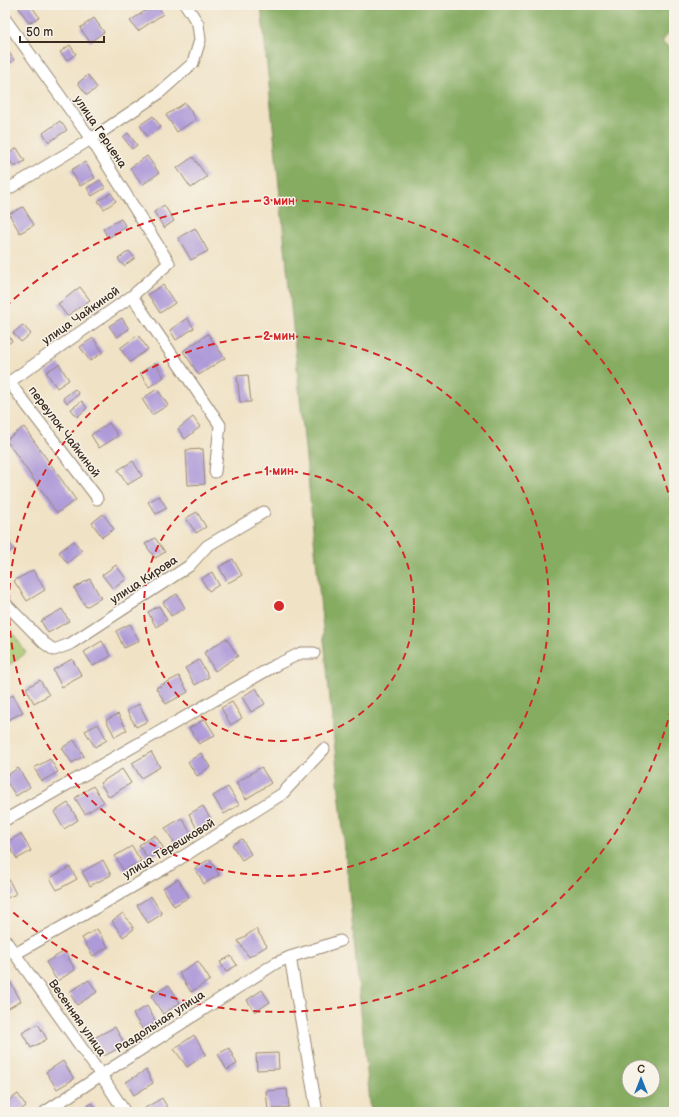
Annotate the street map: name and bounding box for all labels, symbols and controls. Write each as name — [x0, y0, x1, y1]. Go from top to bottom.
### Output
scale bar — [20, 18, 104, 44]
text: 50 m — [26, 25, 53, 40]
street label: улица Герцена — [70, 93, 130, 171]
text: 3 мин — [263, 194, 295, 209]
street label: улица Чайкиной — [39, 284, 123, 348]
text: 2 мин — [263, 329, 295, 344]
street label: переулок Чайкиной — [25, 383, 103, 481]
text: 1 мин — [264, 464, 294, 479]
street label: улица Кирова — [108, 553, 180, 607]
centre of rings — [272, 599, 286, 613]
street label: улица Терешковой — [120, 816, 218, 882]
street label: Весенняя улица — [45, 977, 109, 1059]
street label: Раздольная улица — [112, 987, 208, 1057]
north arrow — [621, 1059, 661, 1099]
text: С — [637, 1063, 645, 1076]

